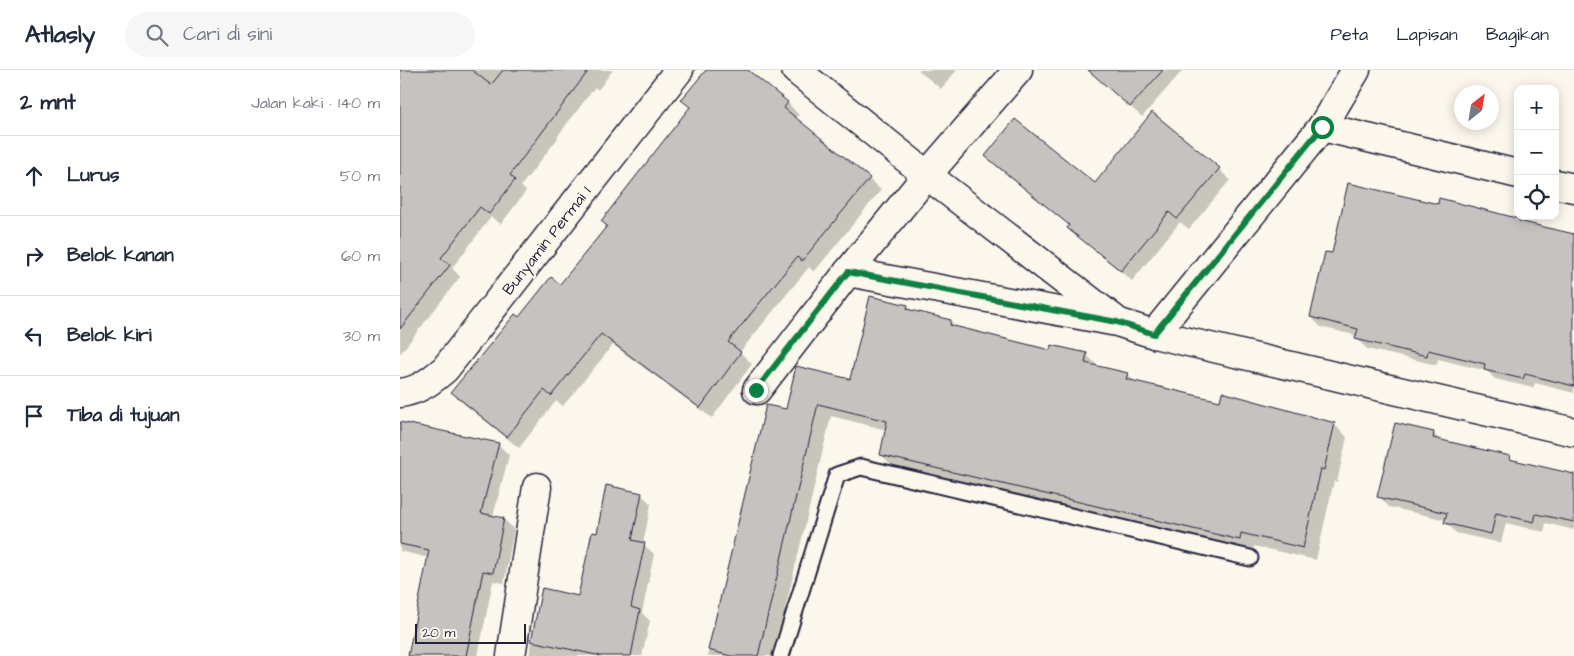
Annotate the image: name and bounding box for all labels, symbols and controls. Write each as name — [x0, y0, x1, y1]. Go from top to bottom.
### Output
search box — [125, 12, 475, 57]
text: Atlasly — [25, 18, 95, 52]
icon: search — [143, 21, 171, 49]
text: Cari di sini — [183, 21, 272, 48]
text: Peta — [1331, 22, 1368, 47]
text: Lapisan — [1396, 22, 1458, 47]
text: Bagikan — [1486, 22, 1549, 47]
north arrow — [1454, 85, 1499, 130]
map controls — [1514, 85, 1559, 220]
button: + — [1514, 85, 1559, 130]
text: 2 mnt — [20, 88, 76, 117]
text: Jalan kaki · 140 m — [251, 92, 380, 114]
route start — [1311, 116, 1334, 139]
button: − — [1514, 130, 1559, 175]
icon: ahead — [20, 162, 48, 190]
text: Lurus — [67, 162, 119, 189]
text: 50 m — [340, 165, 380, 187]
button: locate — [1514, 175, 1559, 220]
street label: Bunyamin Permai 1 — [497, 181, 597, 300]
icon: right — [20, 242, 48, 270]
text: Belok kanan — [67, 242, 174, 269]
text: 60 m — [341, 245, 380, 267]
icon: left — [20, 322, 48, 350]
text: Belok kiri — [67, 322, 152, 349]
text: 30 m — [343, 325, 380, 347]
route end — [745, 379, 768, 402]
icon: arrive — [20, 402, 48, 430]
text: Tiba di tujuan — [67, 402, 179, 429]
scale bar — [415, 621, 526, 644]
text: 20 m — [422, 623, 455, 643]

